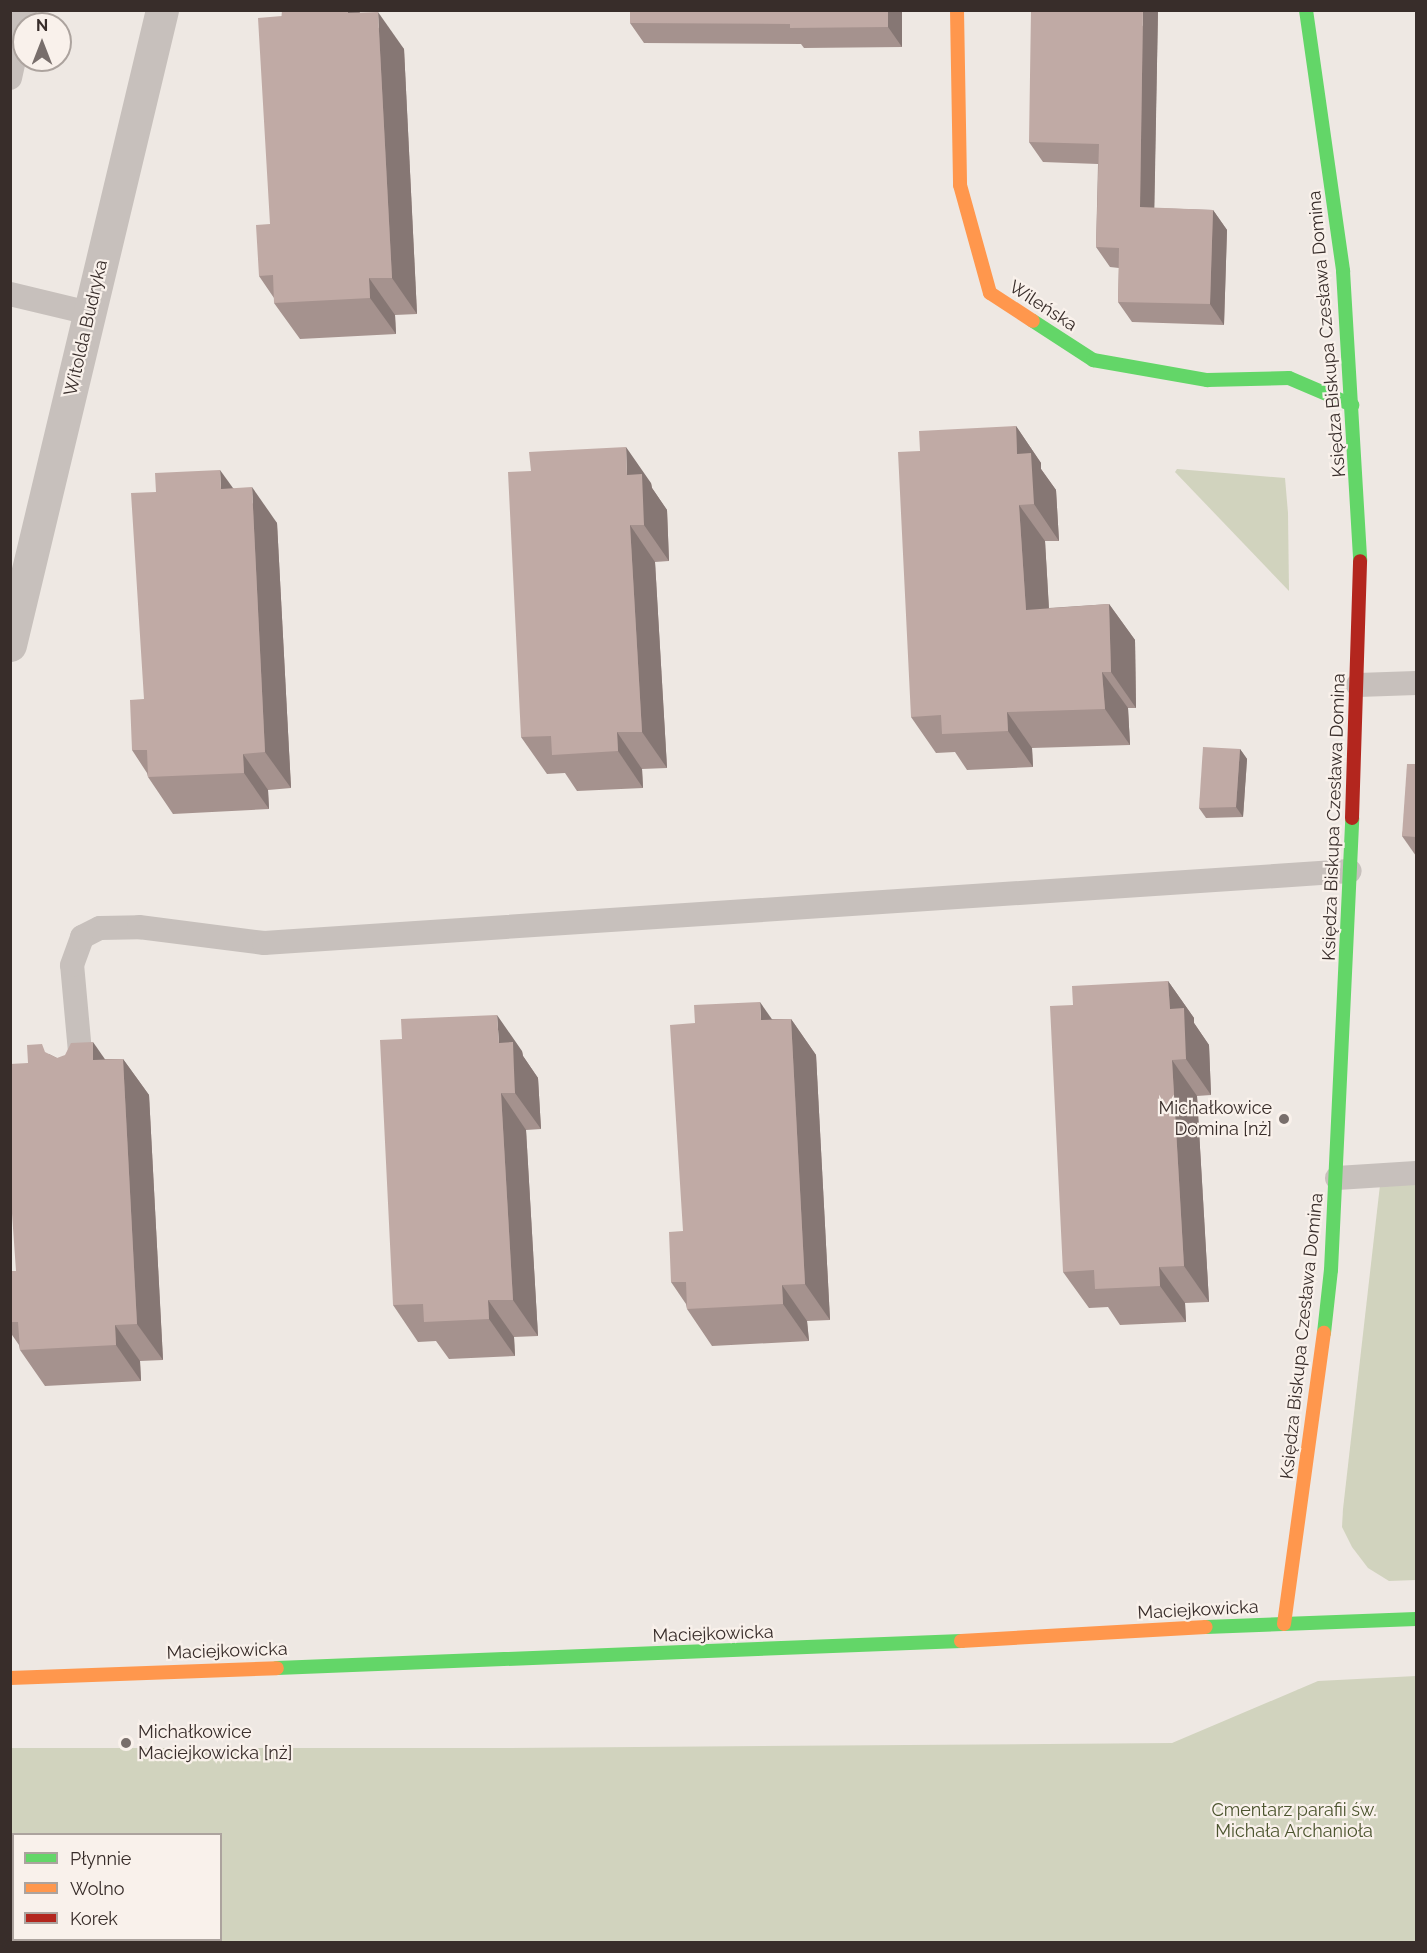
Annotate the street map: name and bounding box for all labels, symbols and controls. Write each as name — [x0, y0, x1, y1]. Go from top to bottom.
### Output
north arrow — [12, 12, 72, 72]
text: N — [36, 16, 48, 35]
street label: Księdza Biskupa Czesława Domina — [1304, 190, 1350, 478]
street label: Witolda Budryka — [60, 258, 112, 398]
street label: Wileńska — [1005, 276, 1081, 336]
street label: Księdza Biskupa Czesława Domina — [1318, 673, 1350, 961]
place label: Michałkowice Domina [nż] — [1158, 1098, 1272, 1140]
marker: Michałkowice Domina [nż] — [1277, 1112, 1291, 1126]
street label: Księdza Biskupa Czesława Domina — [1276, 1192, 1328, 1480]
street label: Maciejkowicka — [1137, 1596, 1259, 1624]
street label: Maciejkowicka — [652, 1621, 774, 1647]
street label: Maciejkowicka — [166, 1638, 288, 1664]
place label: Michałkowice Maciejkowicka [nż] — [138, 1722, 292, 1764]
marker: Michałkowice Maciejkowicka [nż] — [119, 1736, 133, 1750]
park label: Cmentarz parafii św. Michała Archanioła — [1211, 1800, 1377, 1842]
legend — [12, 1833, 222, 1941]
text: Płynnie — [70, 1848, 131, 1869]
text: Wolno — [70, 1878, 124, 1899]
text: Korek — [70, 1908, 118, 1929]

